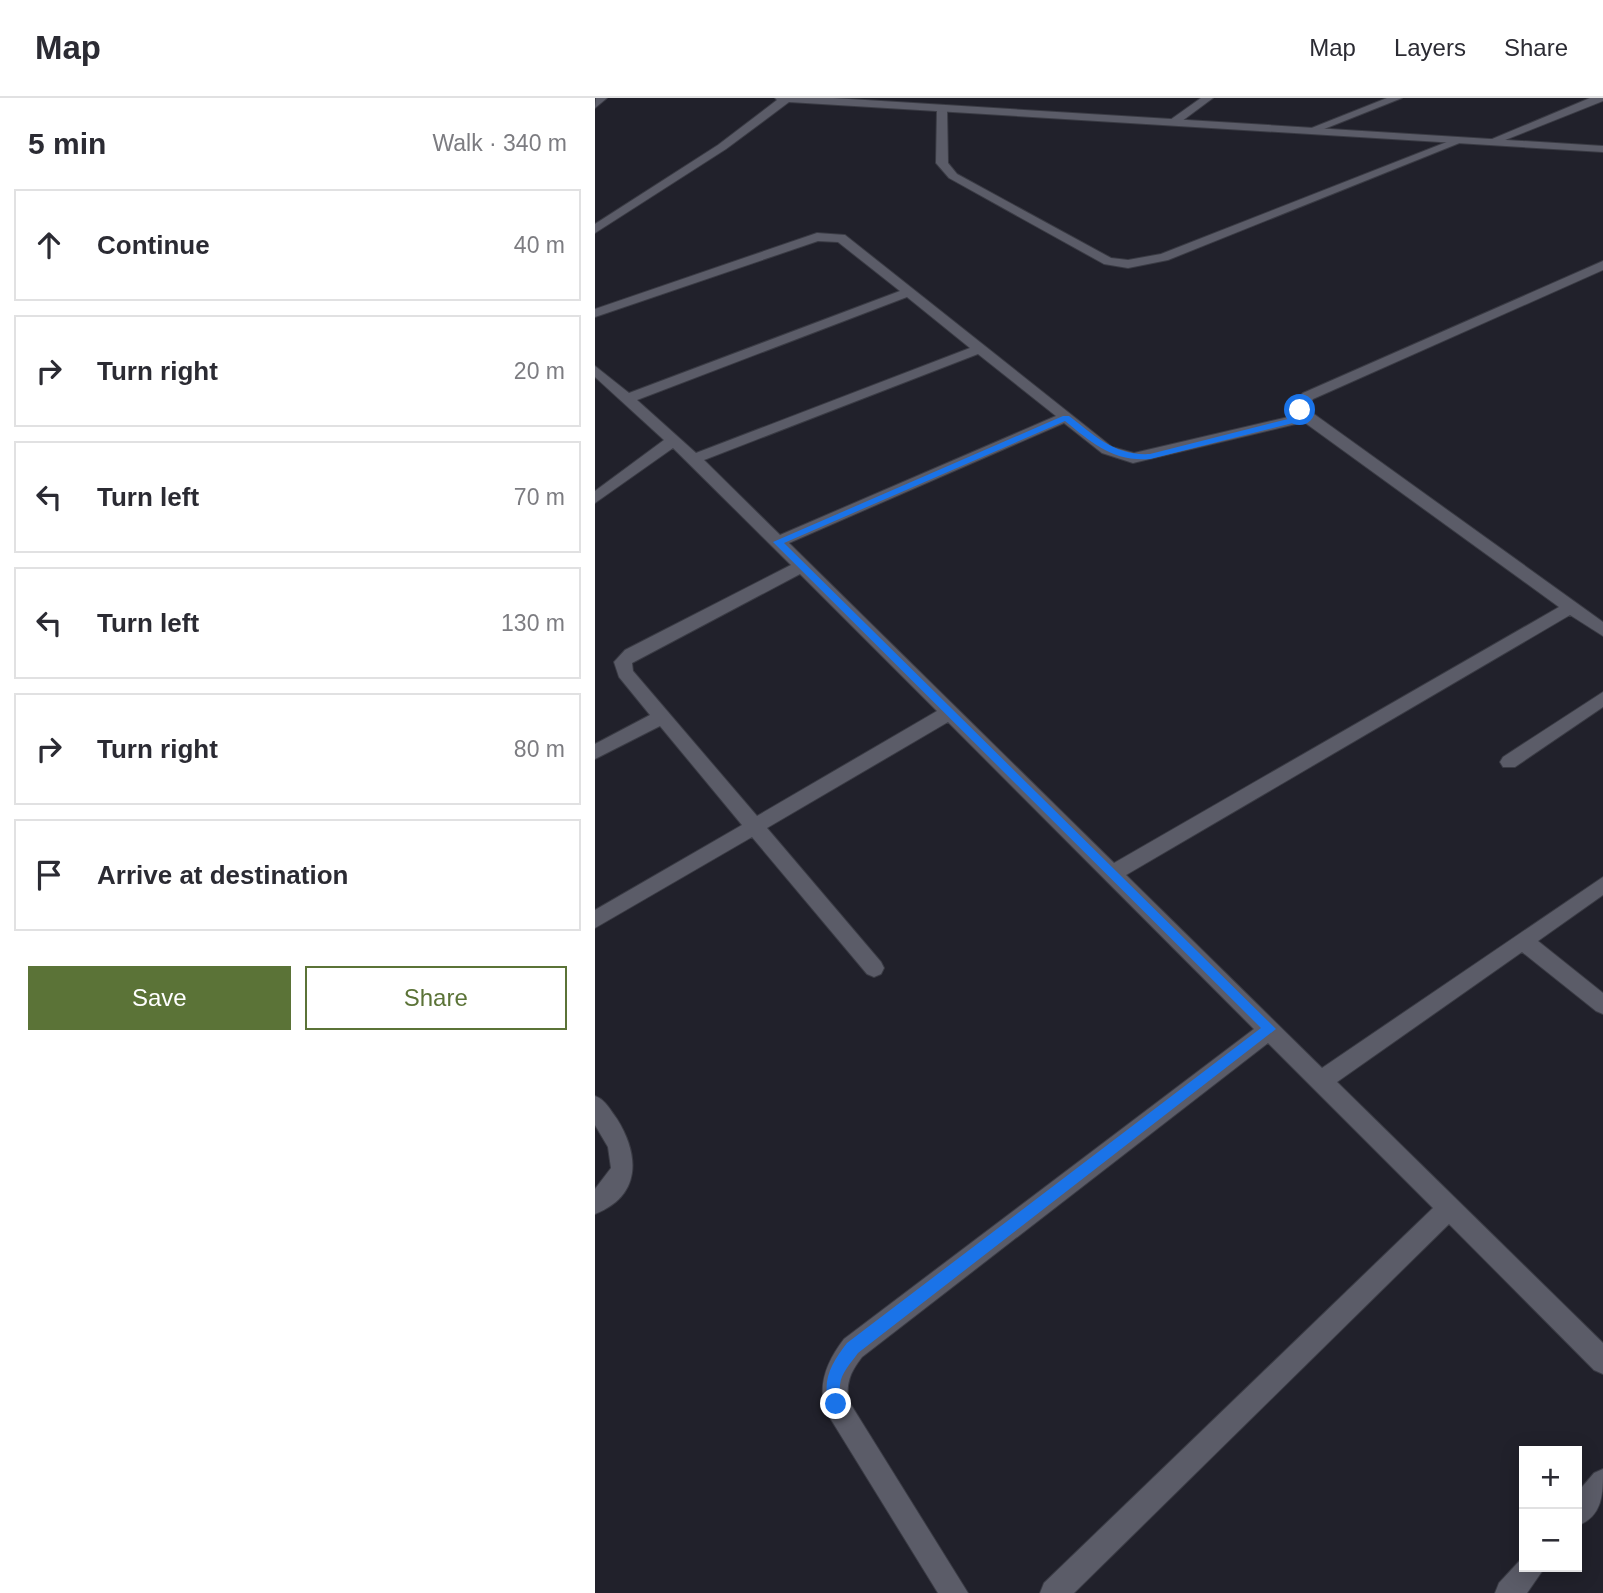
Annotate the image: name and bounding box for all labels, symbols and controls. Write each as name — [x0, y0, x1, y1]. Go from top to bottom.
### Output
text: Map — [35, 29, 101, 66]
text: Map — [1309, 34, 1356, 61]
text: Layers — [1394, 34, 1466, 61]
text: Share — [1504, 34, 1568, 61]
text: 5 min — [28, 127, 106, 160]
text: Walk · 340 m — [432, 130, 567, 156]
icon: ahead — [30, 226, 68, 264]
text: Continue — [97, 230, 210, 260]
text: 40 m — [514, 232, 565, 258]
icon: right — [30, 352, 68, 390]
text: Turn right — [97, 356, 218, 386]
text: 20 m — [514, 358, 565, 384]
route start — [1284, 394, 1315, 425]
icon: left — [30, 478, 68, 516]
text: Turn left — [97, 482, 199, 512]
text: 70 m — [514, 484, 565, 510]
icon: left — [30, 604, 68, 642]
text: Turn left — [97, 608, 199, 638]
text: 130 m — [501, 610, 565, 636]
icon: right — [30, 730, 68, 768]
text: Turn right — [97, 734, 218, 764]
text: 80 m — [514, 736, 565, 762]
icon: arrive — [30, 856, 68, 894]
text: Arrive at destination — [97, 860, 348, 890]
button: Save — [28, 966, 291, 1030]
button: Share — [305, 966, 567, 1030]
route end — [820, 1388, 851, 1419]
map controls — [1519, 1446, 1582, 1572]
button: + — [1519, 1446, 1582, 1509]
button: − — [1519, 1509, 1582, 1572]

